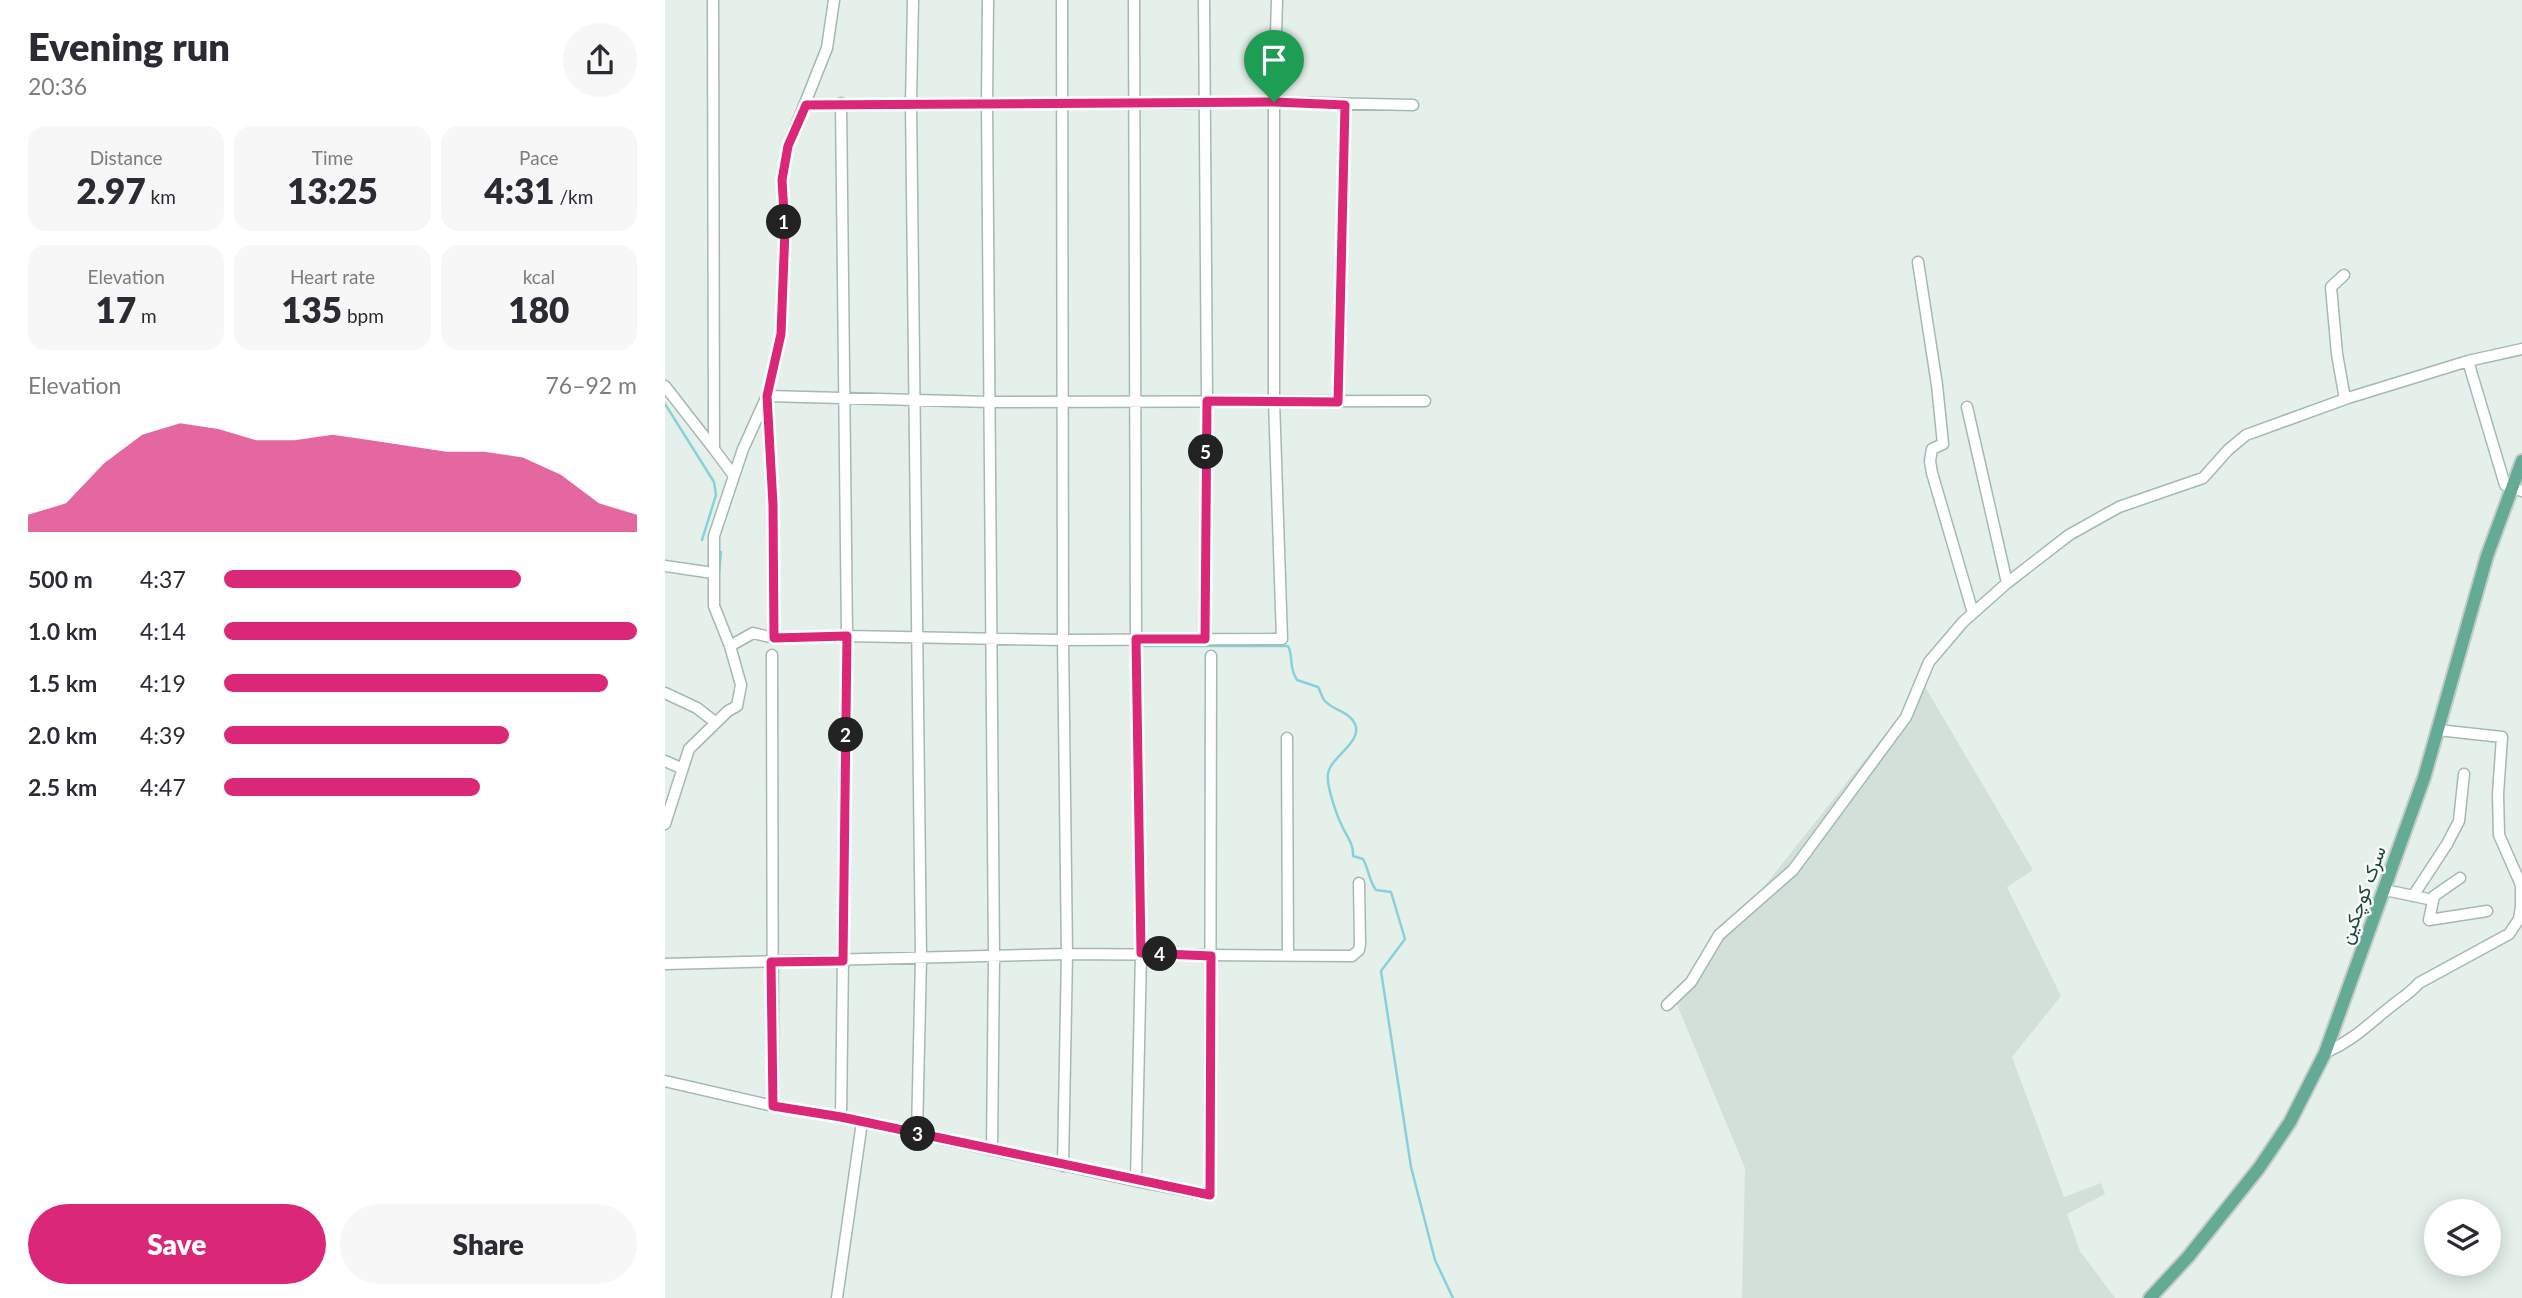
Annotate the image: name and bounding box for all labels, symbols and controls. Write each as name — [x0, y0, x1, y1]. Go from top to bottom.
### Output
text: Evening run — [28, 23, 230, 69]
button: share — [563, 23, 637, 97]
pin — [1244, 30, 1304, 102]
icon: arrive — [1255, 41, 1293, 79]
text: 20:36 — [28, 72, 87, 100]
text: Distance — [90, 146, 163, 169]
text: Time — [312, 146, 353, 169]
text: Pace — [519, 146, 559, 169]
text: 2.97 — [76, 169, 146, 211]
text: 13:25 — [287, 169, 378, 211]
text: 4:31 — [484, 169, 555, 211]
text: km — [146, 185, 176, 208]
text: /km — [555, 185, 593, 208]
pin: 1 — [767, 204, 801, 240]
text: 1 — [778, 210, 789, 233]
text: Elevation — [88, 265, 165, 288]
text: Heart rate — [290, 265, 375, 288]
text: kcal — [523, 265, 555, 288]
text: 17 — [96, 288, 136, 330]
text: 135 — [281, 288, 342, 330]
text: 180 — [508, 288, 569, 330]
text: m — [136, 304, 157, 327]
text: bpm — [342, 304, 384, 327]
text: Elevation — [28, 371, 121, 399]
text: 76–92 m — [545, 371, 637, 399]
pin: 5 — [1189, 434, 1223, 470]
text: 5 — [1200, 440, 1211, 463]
text: 500 m — [28, 565, 93, 593]
text: 4:37 — [140, 565, 186, 593]
text: 1.0 km — [28, 617, 97, 645]
text: 4:14 — [140, 617, 186, 645]
text: 1.5 km — [28, 669, 97, 697]
text: 4:19 — [140, 669, 186, 697]
pin: 2 — [829, 718, 863, 752]
text: 2.0 km — [28, 721, 97, 749]
text: 4:39 — [140, 721, 186, 749]
text: 2 — [840, 723, 851, 746]
text: 2.5 km — [28, 773, 97, 801]
text: 4:47 — [140, 773, 186, 801]
street label: سرک کوچکین — [2333, 843, 2393, 948]
pin: 4 — [1142, 936, 1177, 972]
text: 4 — [1154, 942, 1165, 965]
pin: 3 — [901, 1116, 935, 1152]
text: 3 — [912, 1122, 923, 1145]
map controls — [2424, 1199, 2501, 1276]
button: layers — [2424, 1199, 2501, 1276]
button: Save — [28, 1204, 326, 1284]
button: Share — [340, 1204, 637, 1284]

